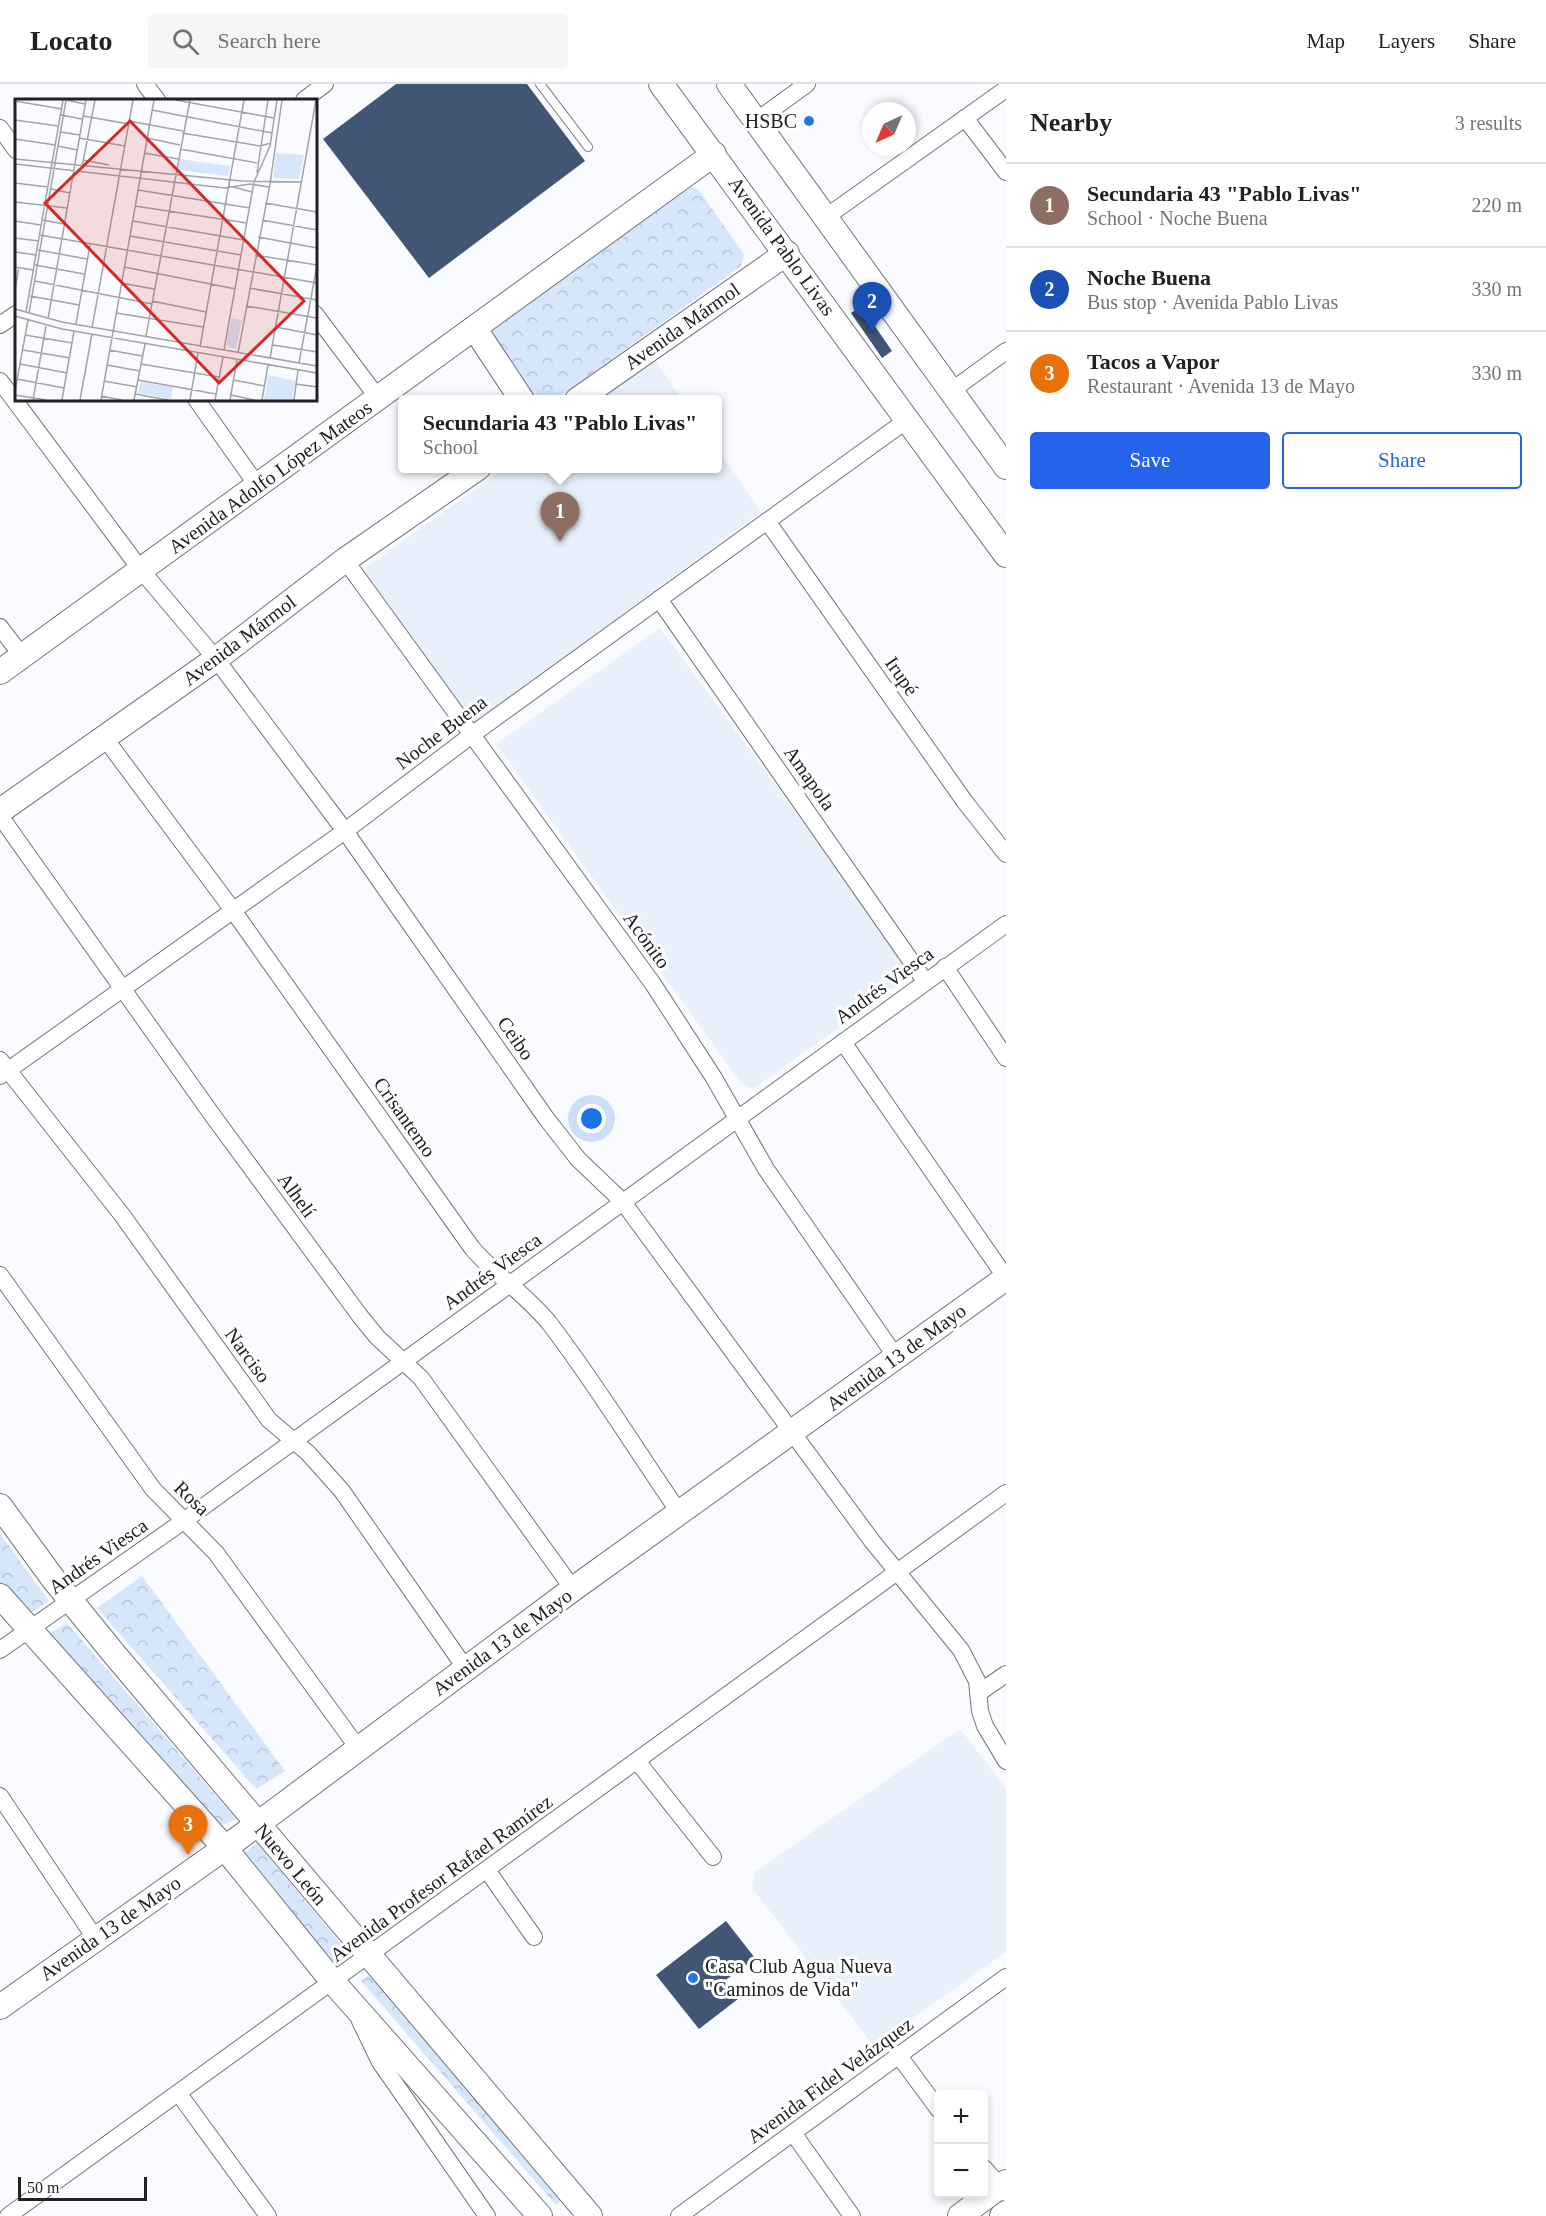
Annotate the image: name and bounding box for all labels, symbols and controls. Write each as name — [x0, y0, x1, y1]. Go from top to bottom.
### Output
search box — [148, 14, 568, 68]
text: Locato — [30, 25, 112, 56]
icon: search — [169, 25, 202, 58]
text: Search here — [217, 28, 321, 53]
text: Map — [1307, 29, 1345, 53]
text: Layers — [1378, 29, 1435, 53]
text: Share — [1468, 29, 1516, 53]
inset map — [15, 99, 316, 400]
north arrow — [862, 102, 916, 156]
text: Nearby — [1030, 108, 1112, 137]
place label: HSBC — [745, 110, 797, 132]
text: 3 results — [1455, 112, 1522, 134]
marker: HSBC — [802, 114, 816, 128]
street label: Avenida Pablo Livas — [724, 172, 840, 320]
text: Secundaria 43 "Pablo Livas" — [1087, 181, 1361, 206]
text: 1 — [1045, 194, 1055, 216]
text: 220 m — [1471, 194, 1522, 216]
text: School · Noche Buena — [1087, 207, 1268, 229]
text: Noche Buena — [1087, 265, 1211, 290]
street label: Avenida Mármol — [620, 278, 744, 374]
text: 2 — [1045, 278, 1055, 300]
text: 330 m — [1471, 278, 1522, 300]
pin: 2 — [852, 282, 892, 332]
text: Bus stop · Avenida Pablo Livas — [1087, 291, 1338, 313]
text: Tacos a Vapor — [1087, 349, 1219, 374]
text: 3 — [1045, 362, 1055, 384]
text: 330 m — [1471, 362, 1522, 384]
text: Restaurant · Avenida 13 de Mayo — [1087, 375, 1355, 397]
popup — [398, 395, 722, 473]
street label: Avenida Adolfo López Mateos — [164, 396, 377, 559]
text: Secundaria 43 "Pablo Livas" — [423, 410, 697, 435]
button: Save — [1030, 432, 1270, 489]
button: Share — [1282, 432, 1522, 489]
text: School — [423, 436, 478, 458]
pin: 1 — [540, 492, 580, 542]
street label: Avenida Mármol — [178, 590, 300, 690]
street label: Irupé — [880, 652, 923, 700]
street label: Noche Buena — [391, 691, 491, 773]
street label: Amapola — [779, 742, 840, 815]
street label: Acónito — [619, 907, 675, 973]
street label: Andrés Viesca — [831, 942, 937, 1028]
street label: Ceibo — [493, 1012, 539, 1064]
street label: Crisantemo — [370, 1073, 440, 1161]
your location — [577, 1104, 606, 1133]
street label: Alhelí — [273, 1168, 321, 1222]
street label: Andrés Viesca — [439, 1228, 545, 1314]
street label: Avenida 13 de Mayo — [822, 1299, 971, 1416]
street label: Narciso — [221, 1323, 275, 1387]
street label: Rosa — [170, 1476, 214, 1520]
street label: Andrés Viesca — [44, 1514, 152, 1598]
street label: Avenida 13 de Mayo — [428, 1584, 577, 1701]
street label: Avenida Profesor Rafael Ramírez — [326, 1790, 556, 1966]
pin: 3 — [168, 1806, 207, 1855]
street label: Nuevo León — [251, 1819, 331, 1909]
street label: Avenida 13 de Mayo — [35, 1871, 185, 1986]
place label: Casa Club Agua Nueva "Caminos de Vida" — [705, 1955, 892, 2000]
marker: Casa Club Agua Nueva "Caminos de Vida" — [686, 1971, 700, 1985]
street label: Avenida Fidel Velázquez — [743, 2012, 918, 2148]
map controls — [934, 2090, 988, 2198]
button: + — [934, 2090, 988, 2144]
button: − — [934, 2144, 988, 2198]
scale bar — [18, 2174, 147, 2202]
text: 50 m — [27, 2179, 59, 2196]

